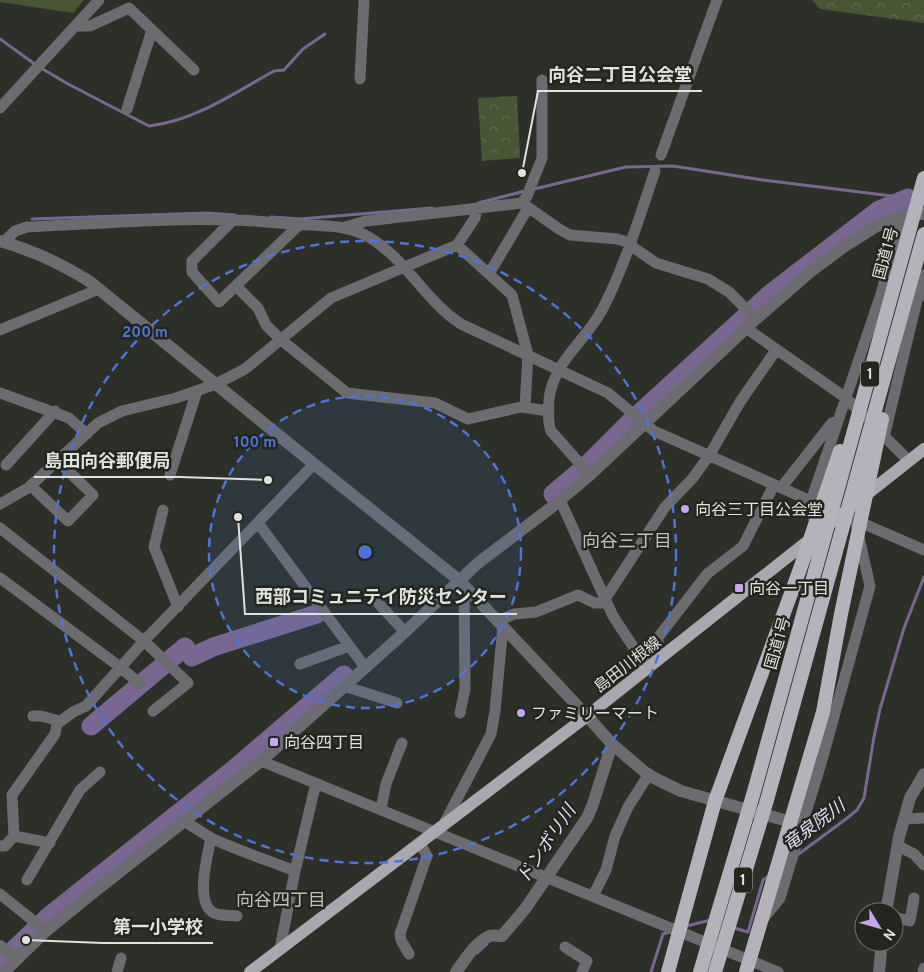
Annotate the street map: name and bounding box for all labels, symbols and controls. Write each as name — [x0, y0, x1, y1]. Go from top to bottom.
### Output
callout: 向谷二丁目公会堂 — [538, 58, 702, 91]
text: 向谷二丁目公会堂 — [548, 65, 692, 88]
street label: 国道1号 — [870, 225, 904, 282]
text: 200 m — [122, 324, 168, 343]
road number: 1 — [861, 362, 879, 386]
text: 100 m — [234, 434, 276, 453]
callout: 島田向谷郵便局 — [34, 444, 180, 477]
text: 島田向谷郵便局 — [44, 451, 170, 474]
place label: 向谷三丁目公会堂 — [695, 501, 823, 521]
marker: 向谷三丁目公会堂 — [679, 503, 691, 515]
district label: 向谷三丁目 — [582, 531, 672, 554]
centre of rings — [356, 543, 374, 561]
place label: 向谷一丁目 — [749, 580, 829, 600]
callout: 西部コミュニテイ防災センター — [245, 581, 517, 614]
marker: 向谷一丁目 — [733, 582, 745, 594]
text: 西部コミュニテイ防災センター — [255, 587, 507, 610]
street label: 国道1号 — [762, 615, 796, 672]
street label: 島田川根線 — [591, 633, 666, 698]
place label: ファミリーマート — [531, 705, 659, 725]
marker: ファミリーマート — [515, 707, 527, 719]
place label: 向谷四丁目 — [284, 734, 364, 754]
marker: 向谷四丁目 — [268, 736, 280, 748]
water label: 竜泉院川 — [779, 794, 852, 857]
water label: ドンボリ川 — [513, 799, 583, 889]
road number: 1 — [734, 868, 752, 892]
district label: 向谷四丁目 — [236, 890, 326, 913]
north arrow — [854, 902, 904, 952]
callout: 第一小学校 — [103, 910, 213, 943]
text: 第一小学校 — [113, 917, 203, 940]
text: N — [878, 925, 898, 943]

